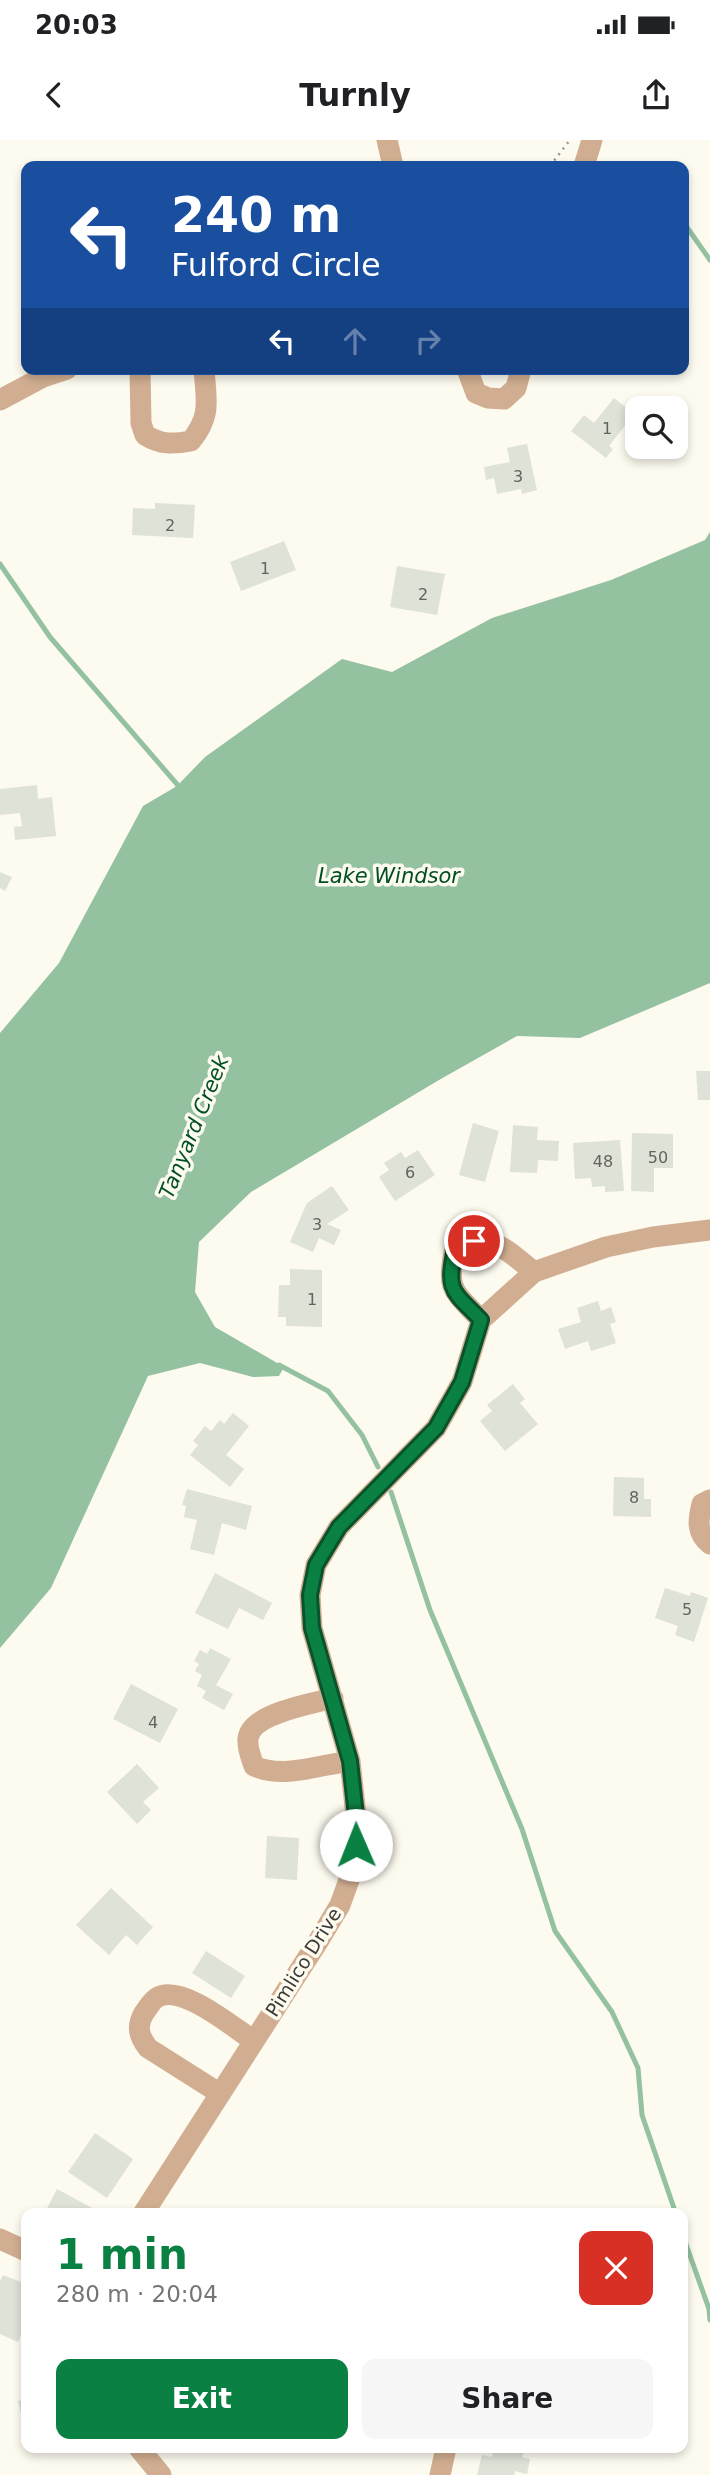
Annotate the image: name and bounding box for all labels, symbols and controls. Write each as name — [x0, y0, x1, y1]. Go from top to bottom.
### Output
text: 20:03 — [35, 10, 118, 40]
icon: back — [35, 76, 73, 114]
text: Turnly — [299, 76, 411, 114]
icon: share — [637, 76, 675, 114]
text: 240 m — [171, 187, 341, 244]
icon: left — [56, 189, 147, 280]
text: Fulford Circle — [171, 246, 381, 284]
icon: left — [263, 322, 301, 360]
icon: ahead — [336, 322, 374, 360]
icon: right — [409, 322, 447, 360]
map controls — [625, 396, 688, 459]
button: search — [625, 396, 688, 459]
house number: 1 — [602, 419, 612, 438]
house number: 3 — [513, 467, 523, 486]
house number: 2 — [165, 516, 175, 535]
house number: 1 — [260, 559, 270, 578]
house number: 2 — [418, 585, 428, 604]
water label: Lake Windsor — [318, 864, 461, 888]
water label: Tanyard Creek — [154, 1051, 234, 1202]
house number: 50 — [648, 1148, 668, 1167]
house number: 48 — [593, 1152, 613, 1171]
house number: 6 — [405, 1163, 415, 1182]
pin — [444, 1211, 504, 1271]
house number: 3 — [312, 1215, 322, 1234]
icon: arrive — [455, 1222, 493, 1260]
house number: 1 — [307, 1290, 317, 1309]
house number: 8 — [629, 1488, 639, 1507]
house number: 5 — [682, 1600, 692, 1619]
house number: 4 — [148, 1713, 158, 1732]
position arrow — [319, 1808, 393, 1882]
street label: Pimlico Drive — [261, 1904, 345, 2020]
text: 1 min — [56, 2230, 188, 2279]
button: close — [579, 2231, 653, 2305]
text: 280 m · 20:04 — [56, 2281, 218, 2307]
button: Exit — [56, 2359, 348, 2439]
button: Share — [362, 2359, 653, 2439]

